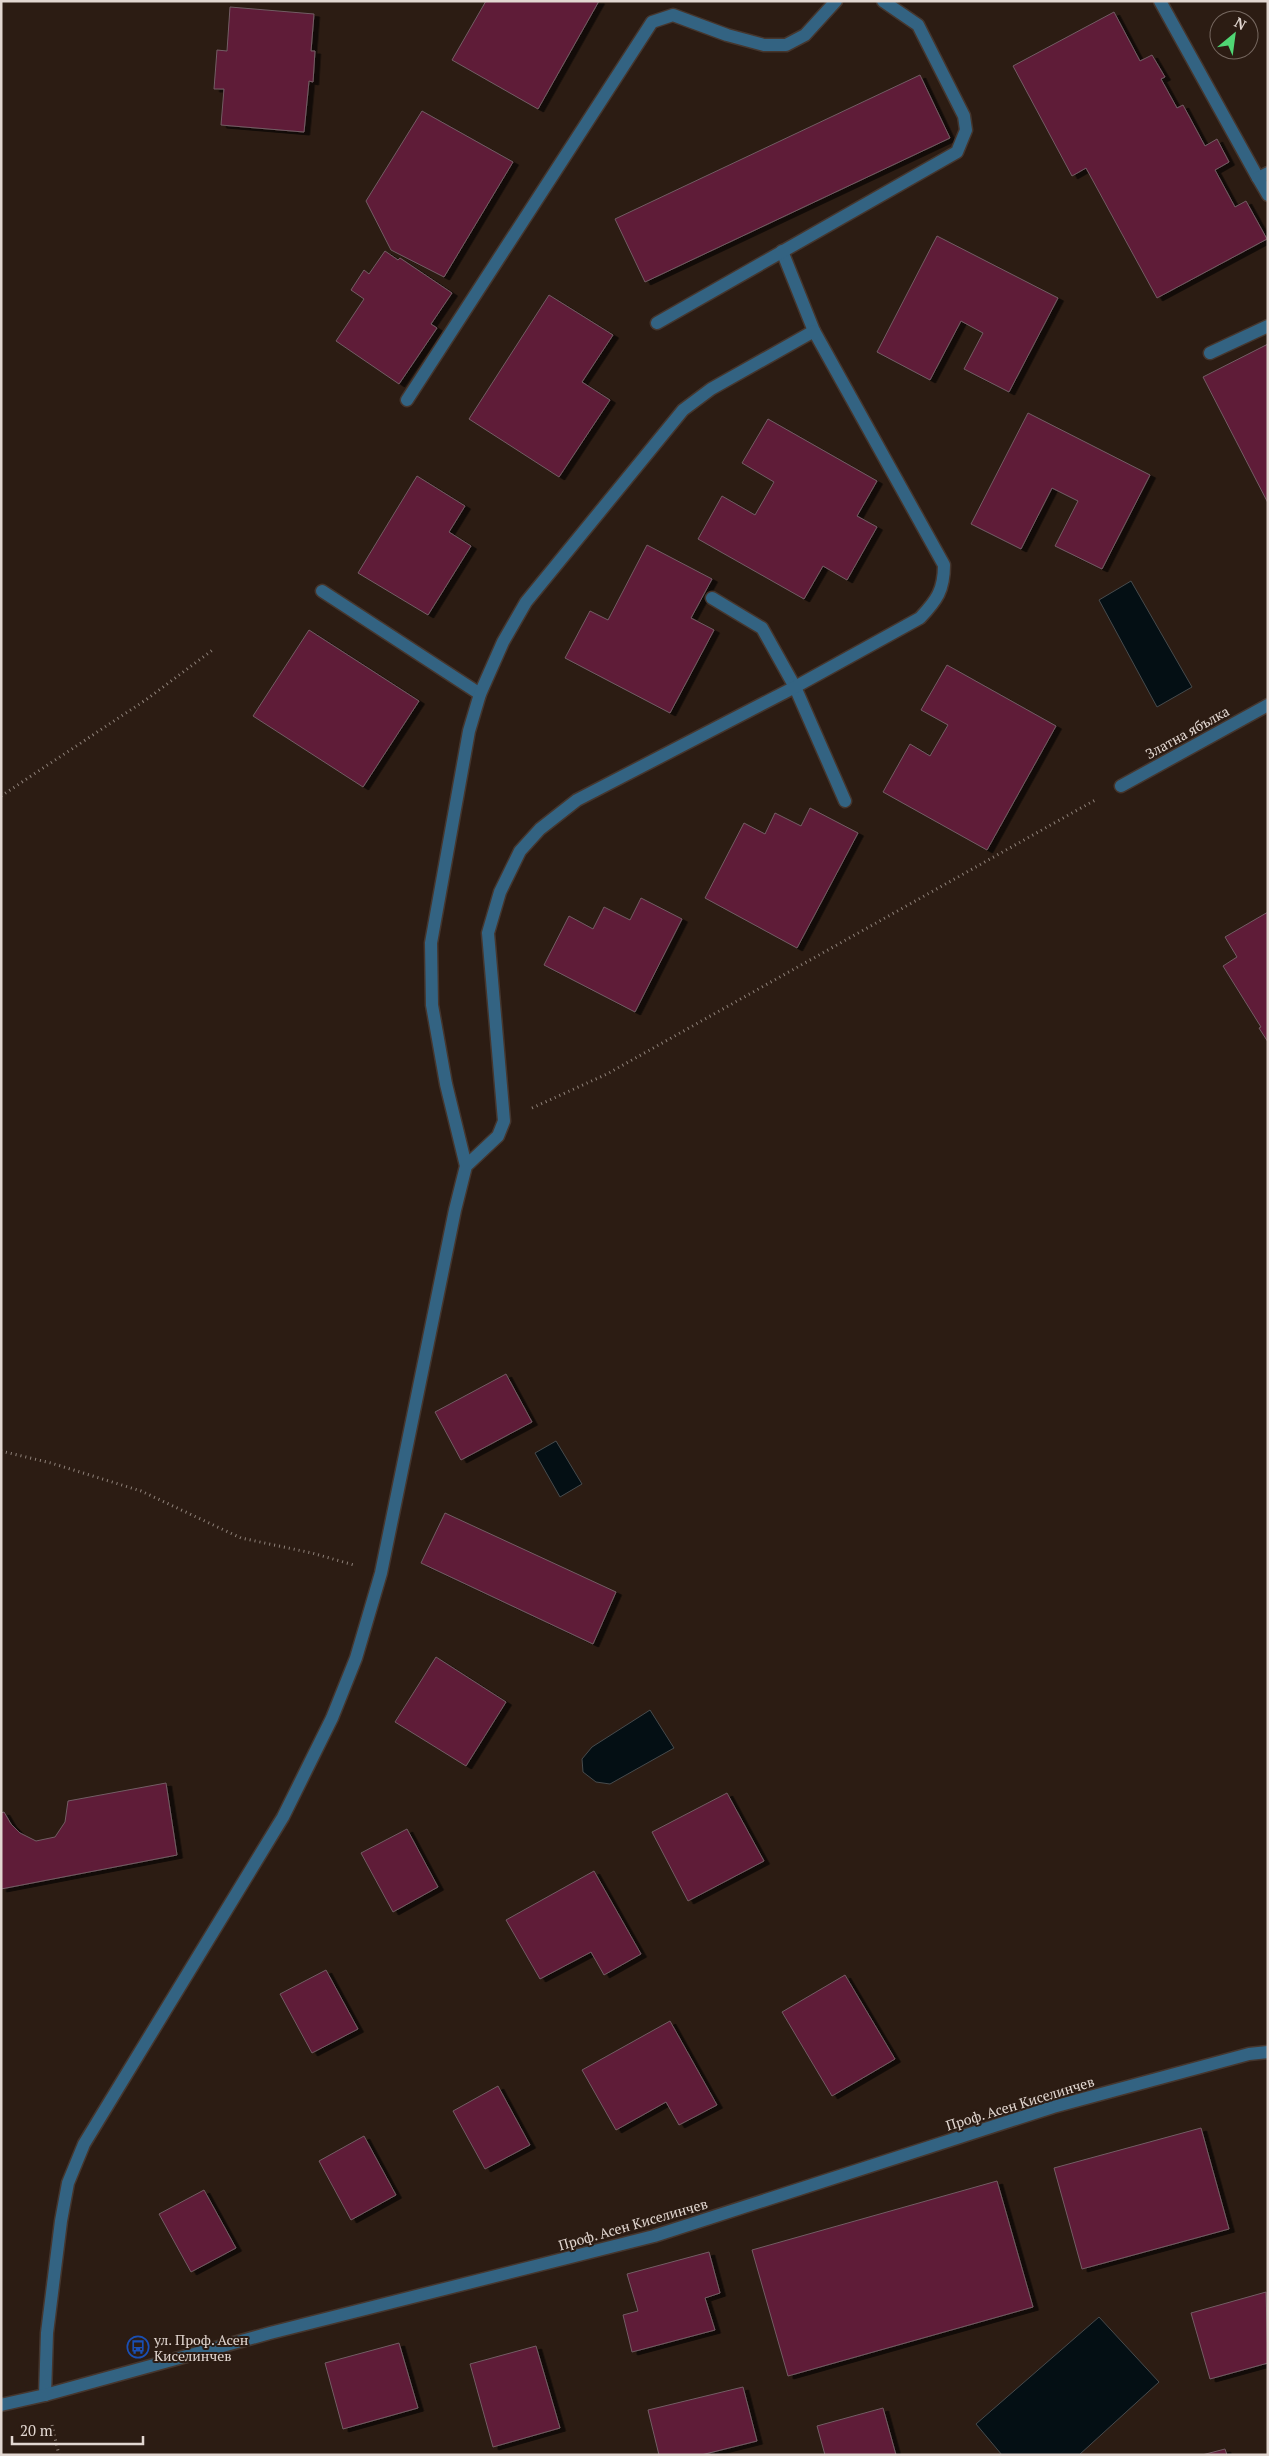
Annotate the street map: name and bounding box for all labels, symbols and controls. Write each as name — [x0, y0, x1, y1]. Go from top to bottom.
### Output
north arrow — [1209, 10, 1259, 60]
text: N — [1231, 12, 1250, 34]
street label: Златна ябълка — [1142, 701, 1232, 763]
street label: Проф. Асен Киселинчев — [943, 2071, 1097, 2135]
street label: Проф. Асен Киселинчев — [556, 2194, 710, 2254]
place label: ул. Проф. Асен Киселинчев — [153, 2330, 249, 2365]
bus stop icon: ул. Проф. Асен Киселинчев — [126, 2335, 150, 2359]
scale bar — [12, 2414, 144, 2446]
text: 20 m — [20, 2420, 53, 2440]

